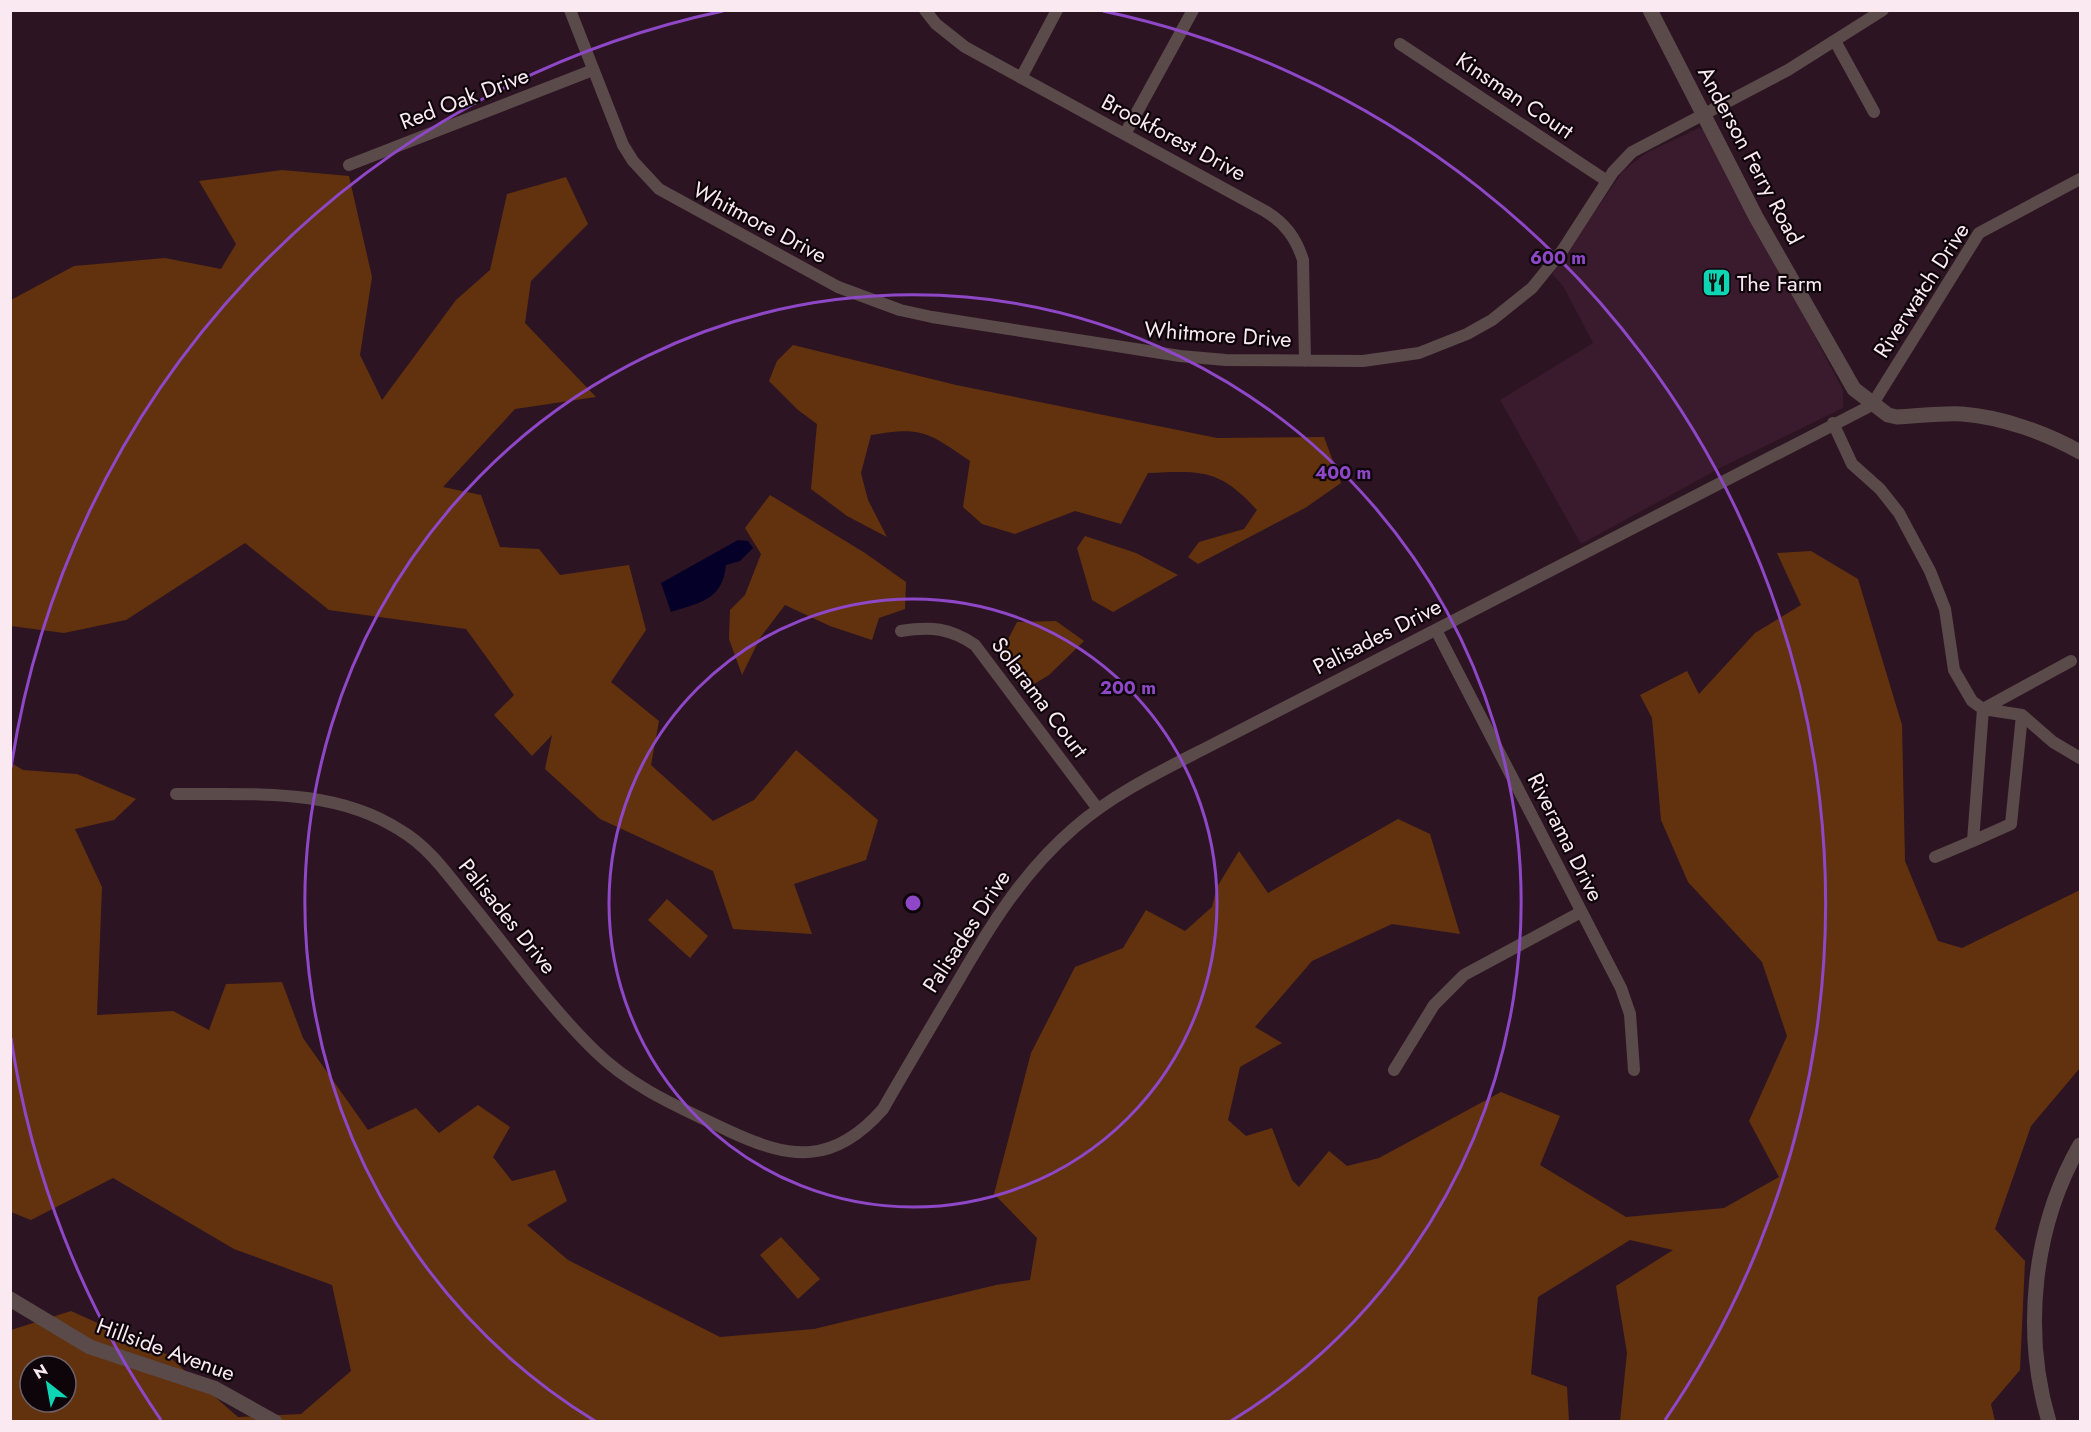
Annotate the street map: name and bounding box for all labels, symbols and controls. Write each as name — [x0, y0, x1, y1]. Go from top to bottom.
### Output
street label: Kinsman Court — [1450, 44, 1581, 147]
street label: Red Oak Drive — [395, 59, 533, 137]
street label: Anderson Ferry Road — [1690, 60, 1812, 250]
street label: Brookforest Drive — [1096, 85, 1252, 189]
street label: Whitmore Drive — [687, 173, 833, 271]
street label: Riverwatch Drive — [1865, 216, 1977, 364]
text: 600 m — [1530, 245, 1586, 271]
restaurant icon: The Farm — [1700, 267, 1732, 299]
place label: The Farm — [1737, 267, 1822, 299]
street label: Whitmore Drive — [1143, 313, 1293, 355]
text: 400 m — [1315, 460, 1371, 486]
street label: Palisades Drive — [1307, 590, 1447, 682]
street label: Solarama Court — [984, 630, 1096, 765]
text: 200 m — [1100, 675, 1156, 701]
street label: Riverama Drive — [1520, 767, 1612, 907]
street label: Palisades Drive — [451, 851, 565, 981]
street label: Palisades Drive — [914, 863, 1018, 999]
centre of rings — [903, 893, 923, 913]
street label: Hillside Avenue — [92, 1309, 240, 1389]
north arrow — [18, 1354, 78, 1414]
text: N — [29, 1358, 52, 1385]

